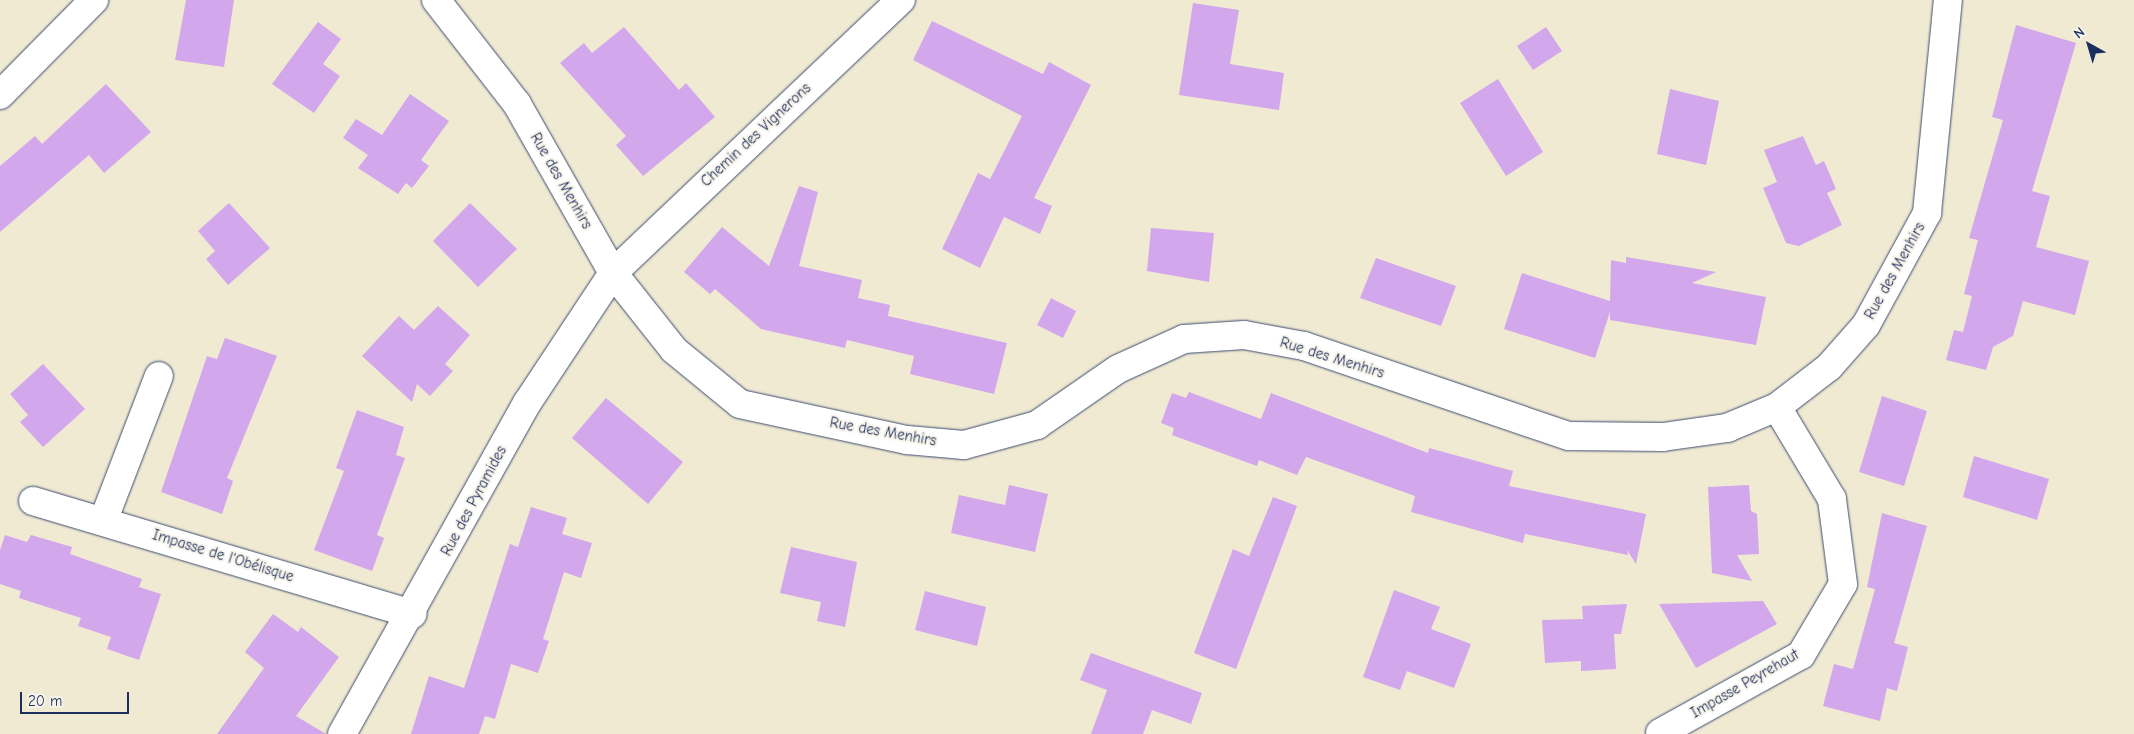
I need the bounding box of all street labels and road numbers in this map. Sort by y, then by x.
street label: Chemin des Vignerons [697,79,815,191]
street label: Rue des Menhirs [526,130,596,232]
street label: Rue des Menhirs [1861,219,1929,323]
street label: Rue des Menhirs [1278,334,1386,382]
street label: Rue des Menhirs [828,414,938,450]
street label: Rue des Pyramides [437,443,511,559]
street label: Impasse de l'Obélisque [150,526,296,586]
street label: Impasse Peyrehaut [1688,646,1802,722]

